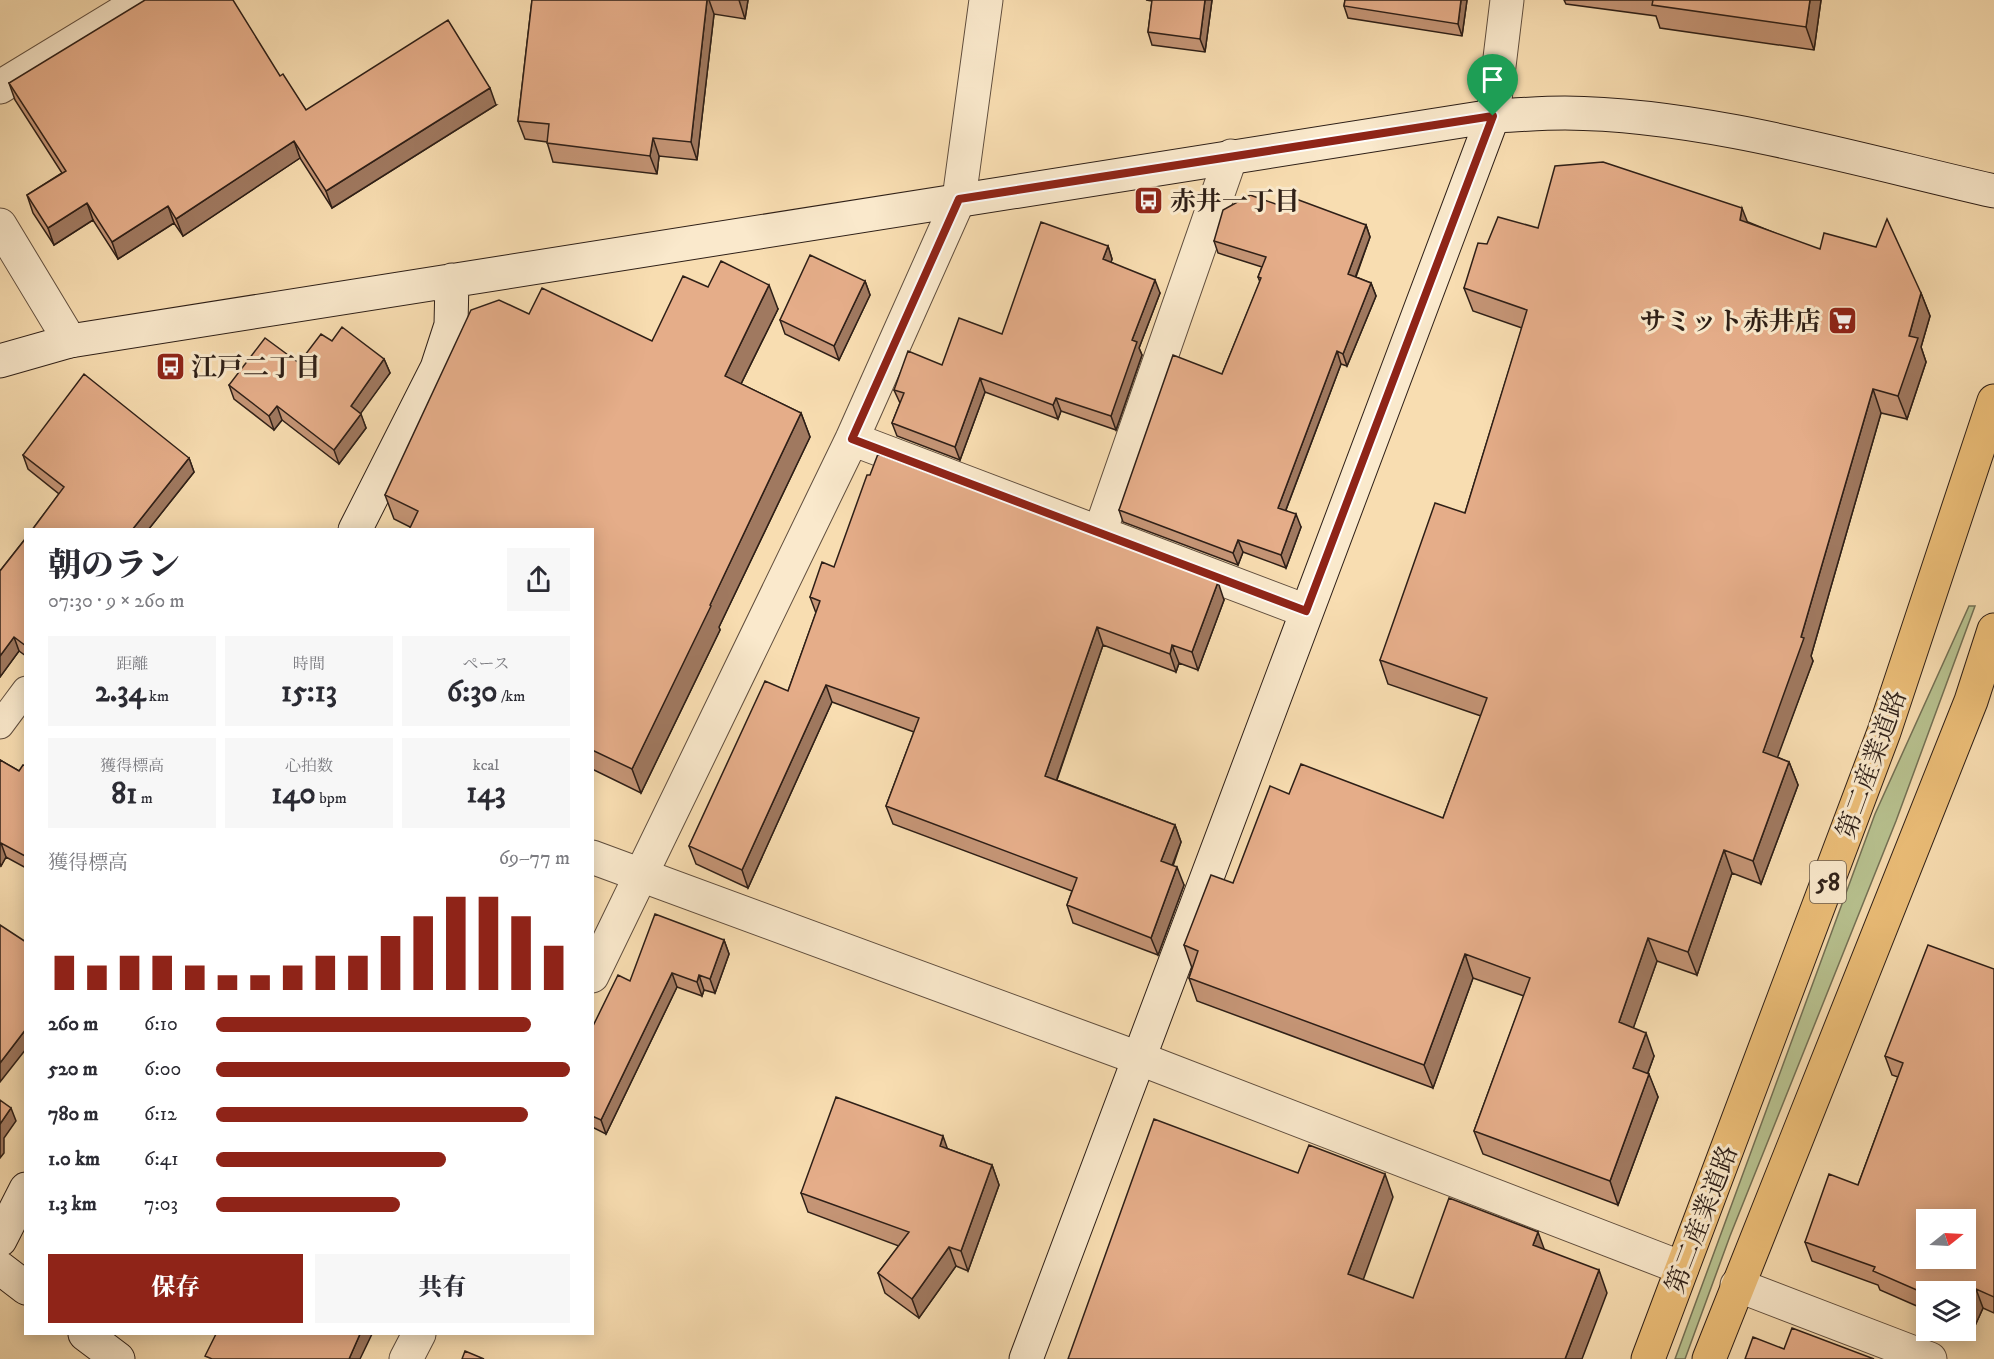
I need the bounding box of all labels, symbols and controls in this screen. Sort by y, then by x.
pin [1467,54,1518,116]
icon: arrive [1476,63,1509,96]
bus stop icon: 赤井一丁目 [1133,185,1165,217]
place label: 赤井一丁目 [1170,186,1300,219]
supermarket icon: サミット赤井店 [1826,305,1858,337]
place label: サミット赤井店 [1640,306,1821,339]
bus stop icon: 江戸二丁目 [154,351,186,383]
place label: 江戸二丁目 [191,352,321,385]
text: 朝のラン [48,546,180,587]
button: share [507,548,570,611]
text: 07:30 · 9 × 260 m [48,589,185,614]
text: 距離 [116,654,148,674]
text: 時間 [293,654,325,674]
text: ペース [462,654,510,674]
text: 2.34 [95,674,146,711]
text: 15:13 [281,674,337,711]
text: 6:30 [447,674,498,711]
text: km [146,686,169,706]
text: /km [498,686,525,706]
street label: 第二産業道路 [1830,686,1915,843]
text: kcal [473,755,499,775]
text: 獲得標高 [100,756,164,776]
text: 心拍数 [285,756,333,776]
text: 143 [466,775,506,812]
text: 81 [111,776,137,813]
text: 140 [271,776,316,813]
text: m [137,788,153,808]
text: bpm [316,788,347,808]
text: 69–77 m [499,846,570,871]
text: 獲得標高 [48,851,128,876]
road number: 58 [1810,861,1846,903]
text: 260 m [48,1012,98,1037]
text: 6:10 [144,1012,178,1037]
text: 520 m [48,1057,98,1082]
text: 6:00 [144,1057,181,1082]
text: 780 m [48,1102,99,1127]
text: 6:12 [144,1102,177,1127]
street label: 第二産業道路 [1659,1141,1746,1298]
text: 1.0 km [48,1147,100,1172]
text: 6:41 [144,1147,178,1172]
text: 1.3 km [48,1192,97,1217]
text: 7:03 [144,1192,178,1217]
north arrow [1916,1209,1976,1269]
map controls [1916,1209,1976,1341]
button: 保存 [48,1254,303,1323]
button: 共有 [315,1254,570,1323]
button: layers [1916,1281,1976,1341]

